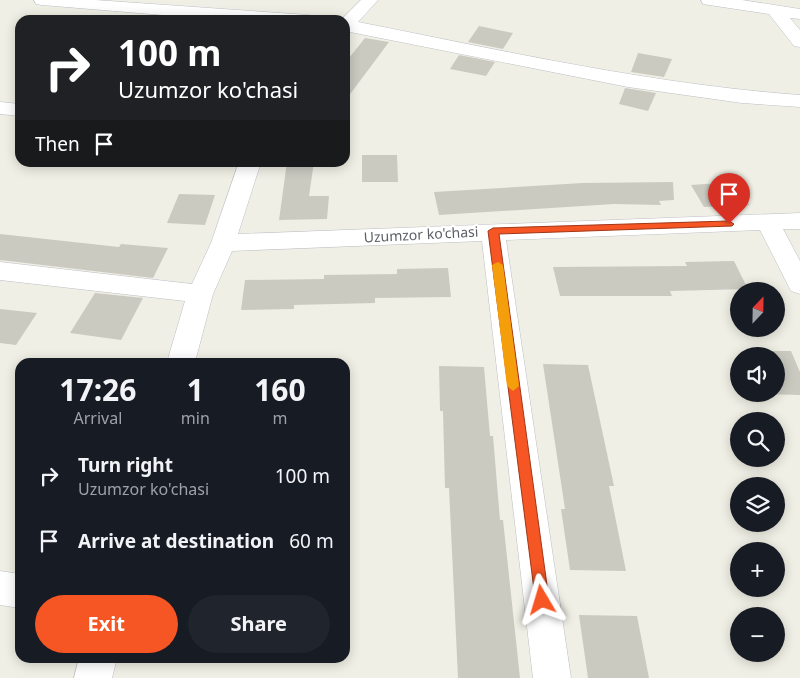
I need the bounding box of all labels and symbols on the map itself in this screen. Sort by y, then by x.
pin [708,173,750,224]
street label: Uzumzor ko'chasi [363,222,479,246]
north arrow [730,282,785,338]
position arrow [515,573,567,625]

